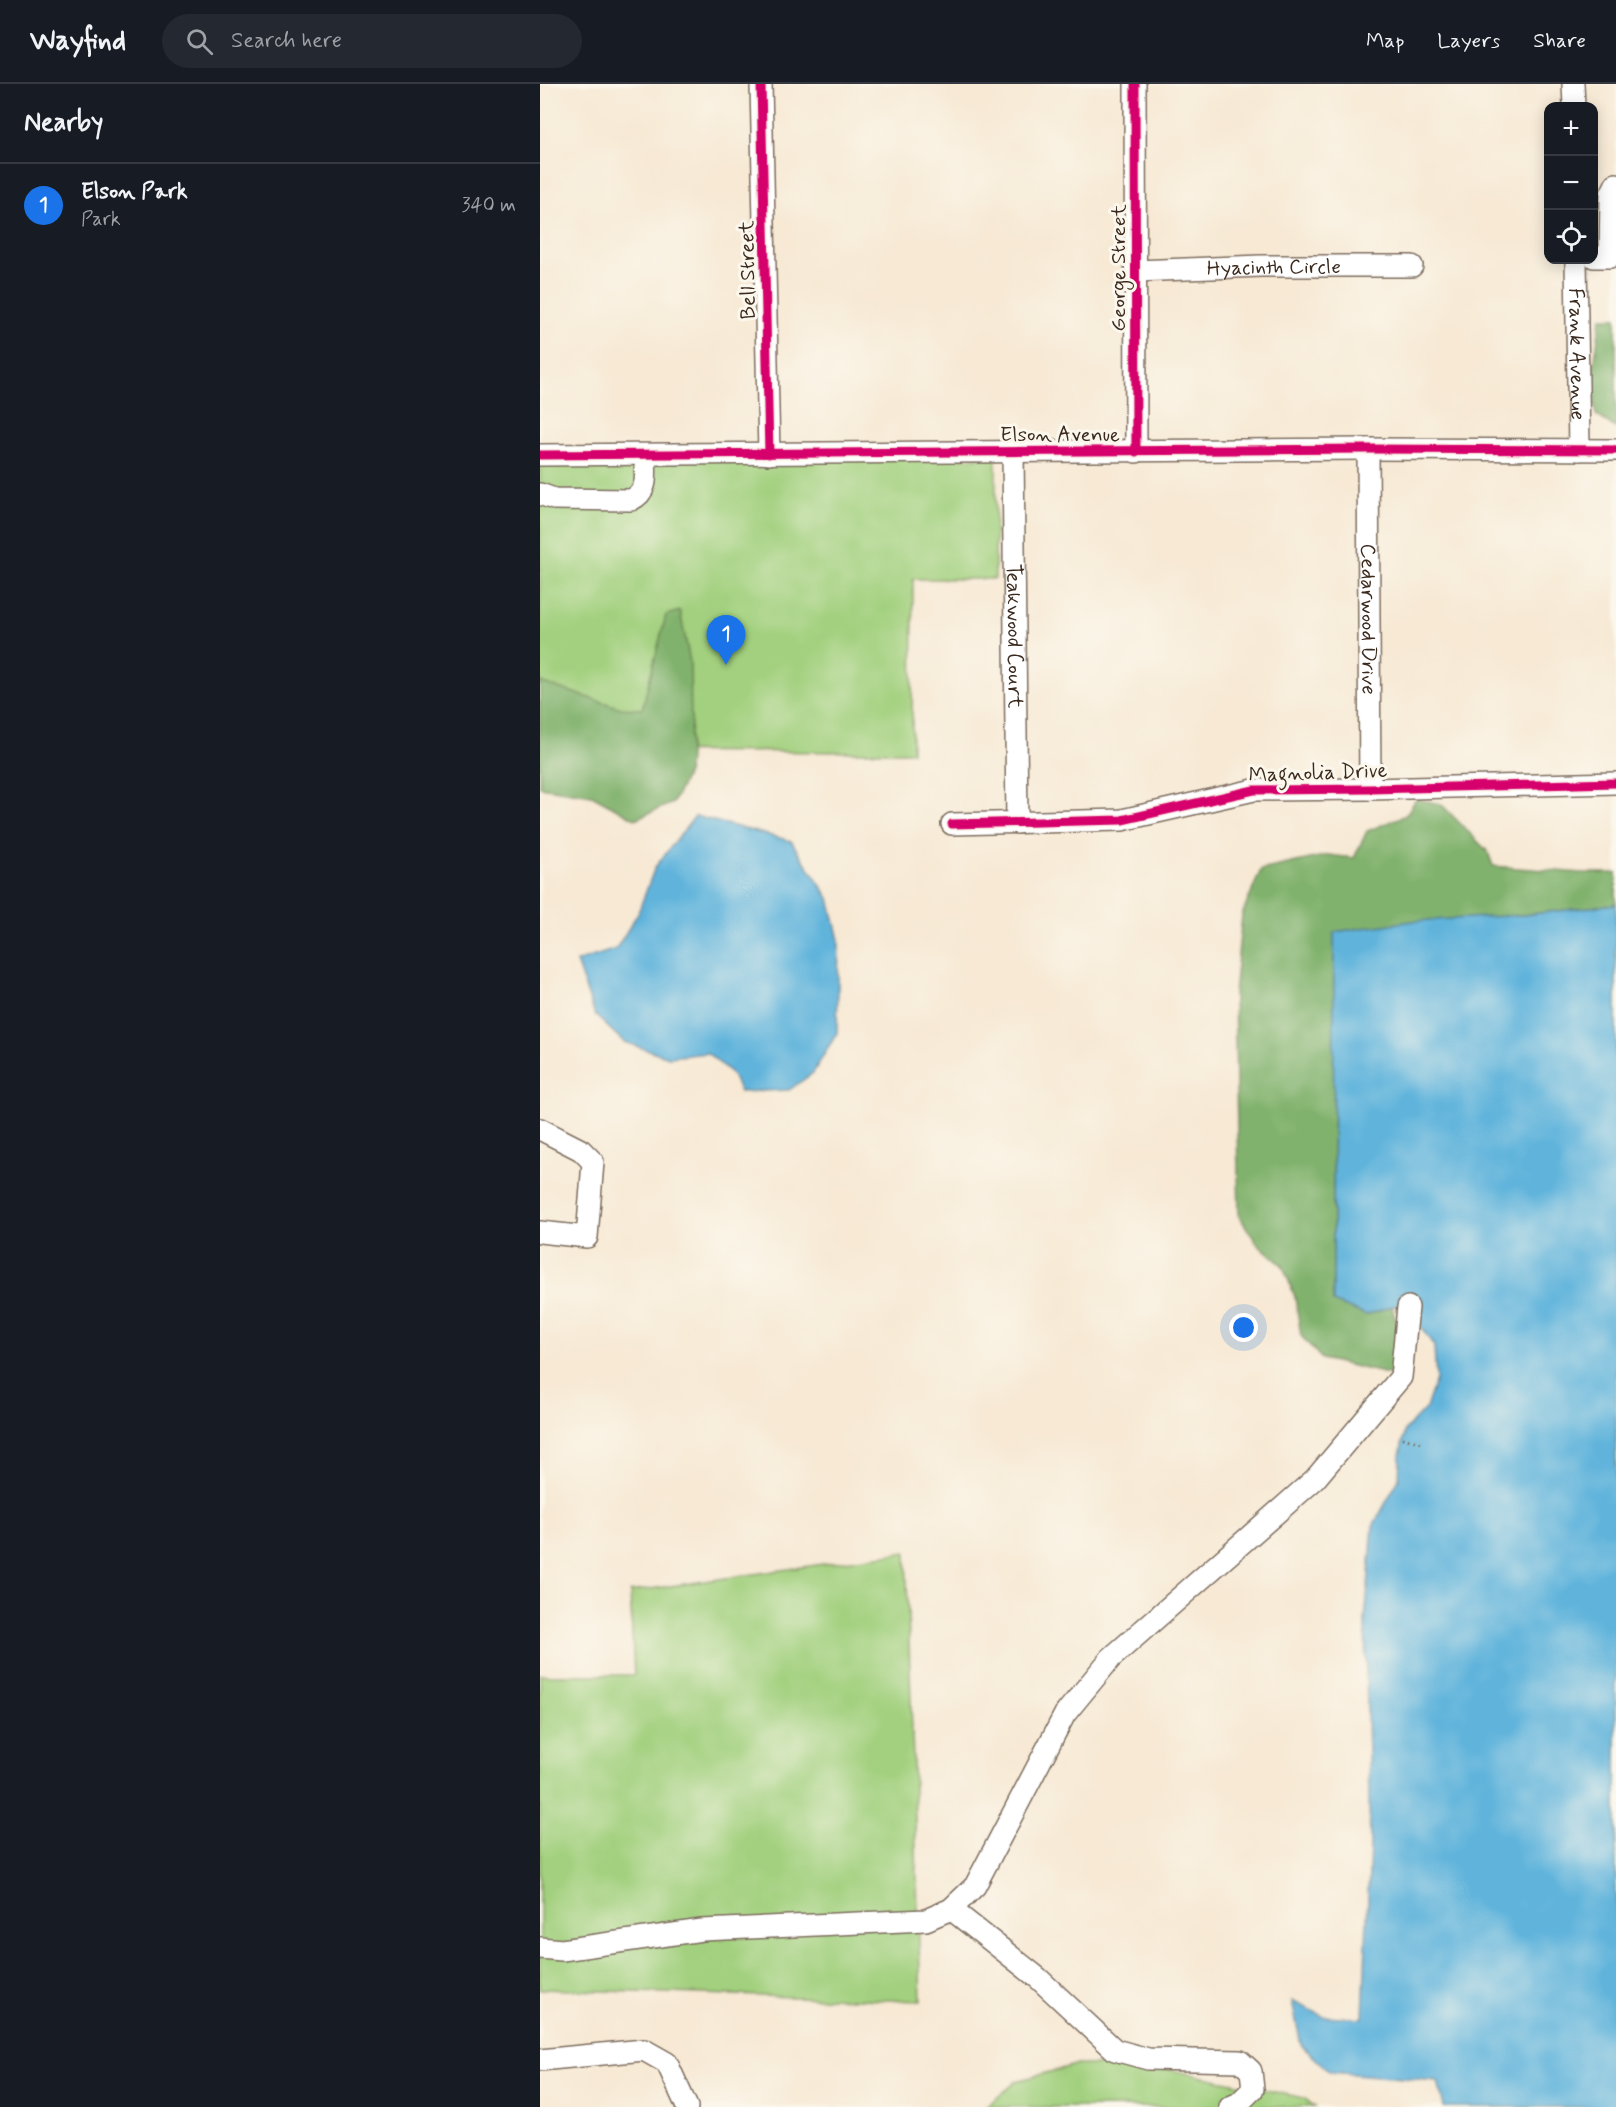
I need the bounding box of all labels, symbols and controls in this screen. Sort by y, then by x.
search box [162,14,582,68]
text: Wayfind [30,23,126,60]
icon: search [183,25,216,58]
text: Search here [231,27,342,55]
text: Map [1366,27,1404,55]
text: Layers [1437,27,1500,55]
text: Share [1533,27,1586,55]
map controls [1544,102,1598,264]
button: + [1544,102,1598,156]
text: Nearby [24,106,103,140]
button: − [1544,156,1598,210]
text: Elson Park [81,178,188,206]
text: 1 [39,192,48,219]
text: 340 m [461,192,516,219]
street label: George Street [1105,204,1134,332]
text: Park [81,206,121,233]
button: locate [1544,210,1598,264]
street label: Bell Street [733,220,763,320]
street label: Hyacinth Circle [1206,253,1341,283]
street label: Frank Avenue [1561,288,1592,420]
street label: Elson Avenue [1000,421,1120,449]
street label: Cedarwood Drive [1354,543,1382,695]
street label: Teakwood Court [999,564,1029,709]
pin: 1 [706,616,746,665]
street label: Magnolia Drive [1248,757,1388,791]
your location [1229,1313,1258,1342]

